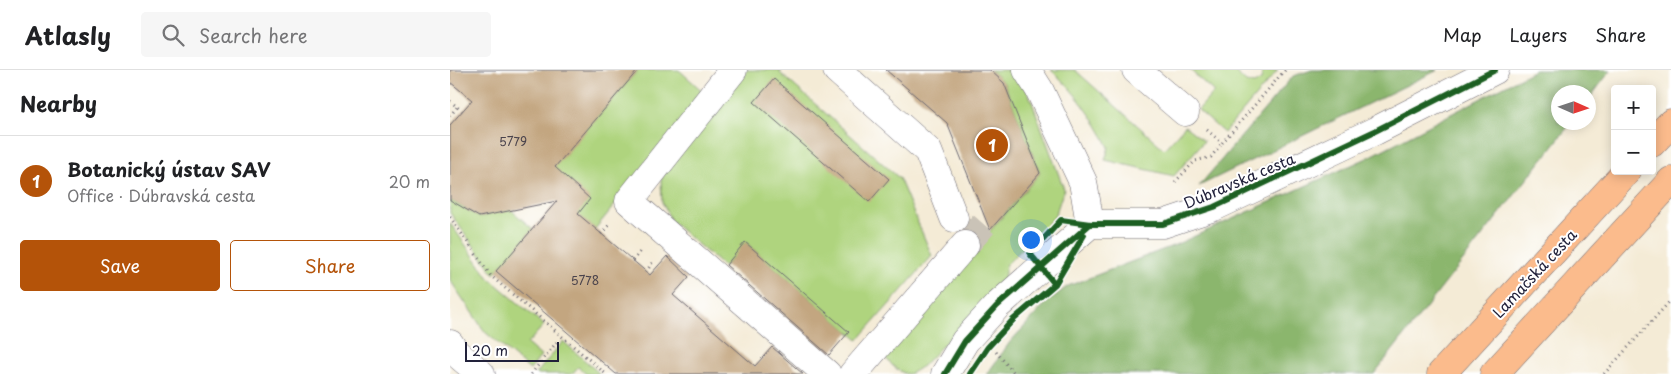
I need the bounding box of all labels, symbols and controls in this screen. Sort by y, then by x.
search box [141,12,491,57]
text: Atlasly [25,17,111,53]
icon: search [159,21,187,49]
text: Search here [199,21,308,49]
text: Map [1443,21,1482,48]
text: Layers [1510,21,1567,48]
text: Share [1595,21,1646,48]
north arrow [1551,85,1596,130]
map controls [1611,85,1656,175]
button: + [1611,85,1656,130]
text: Nearby [20,87,97,119]
pin: 1 [976,126,1008,164]
button: − [1611,130,1656,175]
house number: 5779 [499,132,527,150]
street label: Dúbravská cesta [1180,146,1299,214]
text: Botanický ústav SAV [67,155,270,183]
text: 1 [32,169,40,193]
text: 20 m [389,169,430,193]
text: Office · Dúbravská cesta [67,183,255,207]
street label: Lamačská cesta [1487,223,1582,323]
your location [1018,227,1044,253]
button: Save [20,240,220,291]
button: Share [230,240,430,291]
house number: 5778 [571,271,599,289]
scale bar [465,339,559,362]
text: 20 m [472,340,508,361]

